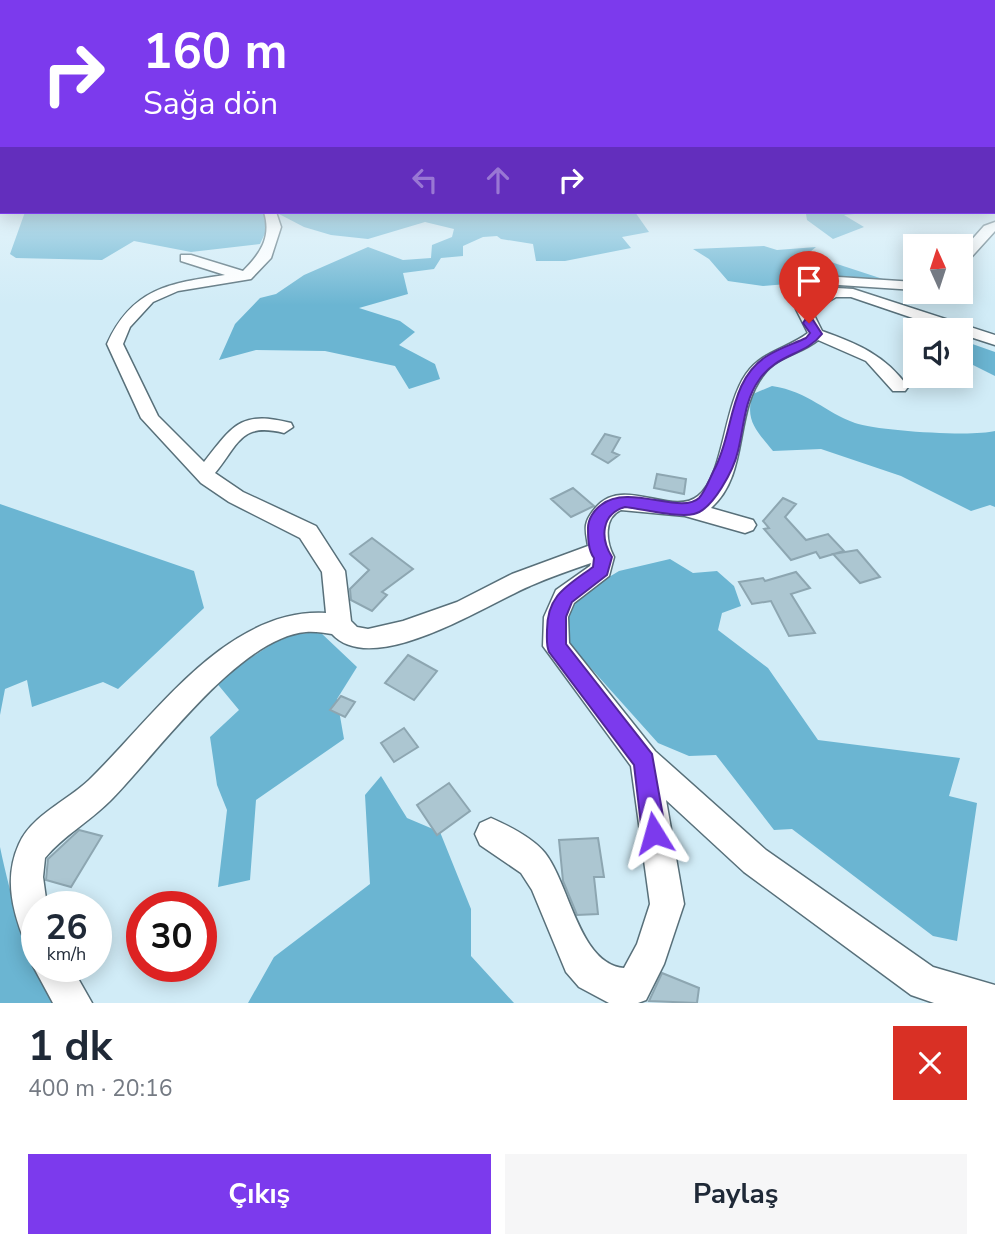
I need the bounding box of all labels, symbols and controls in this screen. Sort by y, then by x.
text: 160 m [143,18,287,85]
icon: right [28,28,119,119]
text: Sağa dön [143,82,278,125]
icon: left [406,161,444,199]
icon: ahead [479,161,517,199]
icon: right [552,161,590,199]
north arrow [903,234,973,304]
map controls [903,234,973,388]
pin [779,251,839,323]
icon: arrive [790,262,828,300]
button: sound [903,318,973,388]
position arrow [617,796,691,870]
speed limit sign: 30 [126,891,217,982]
text: 26 [45,904,88,951]
text: km/h [47,942,86,966]
text: 1 dk [28,1018,112,1075]
button: close [893,1026,967,1100]
text: 400 m · 20:16 [28,1073,173,1104]
button: Çıkış [28,1154,491,1234]
button: Paylaş [505,1154,967,1234]

